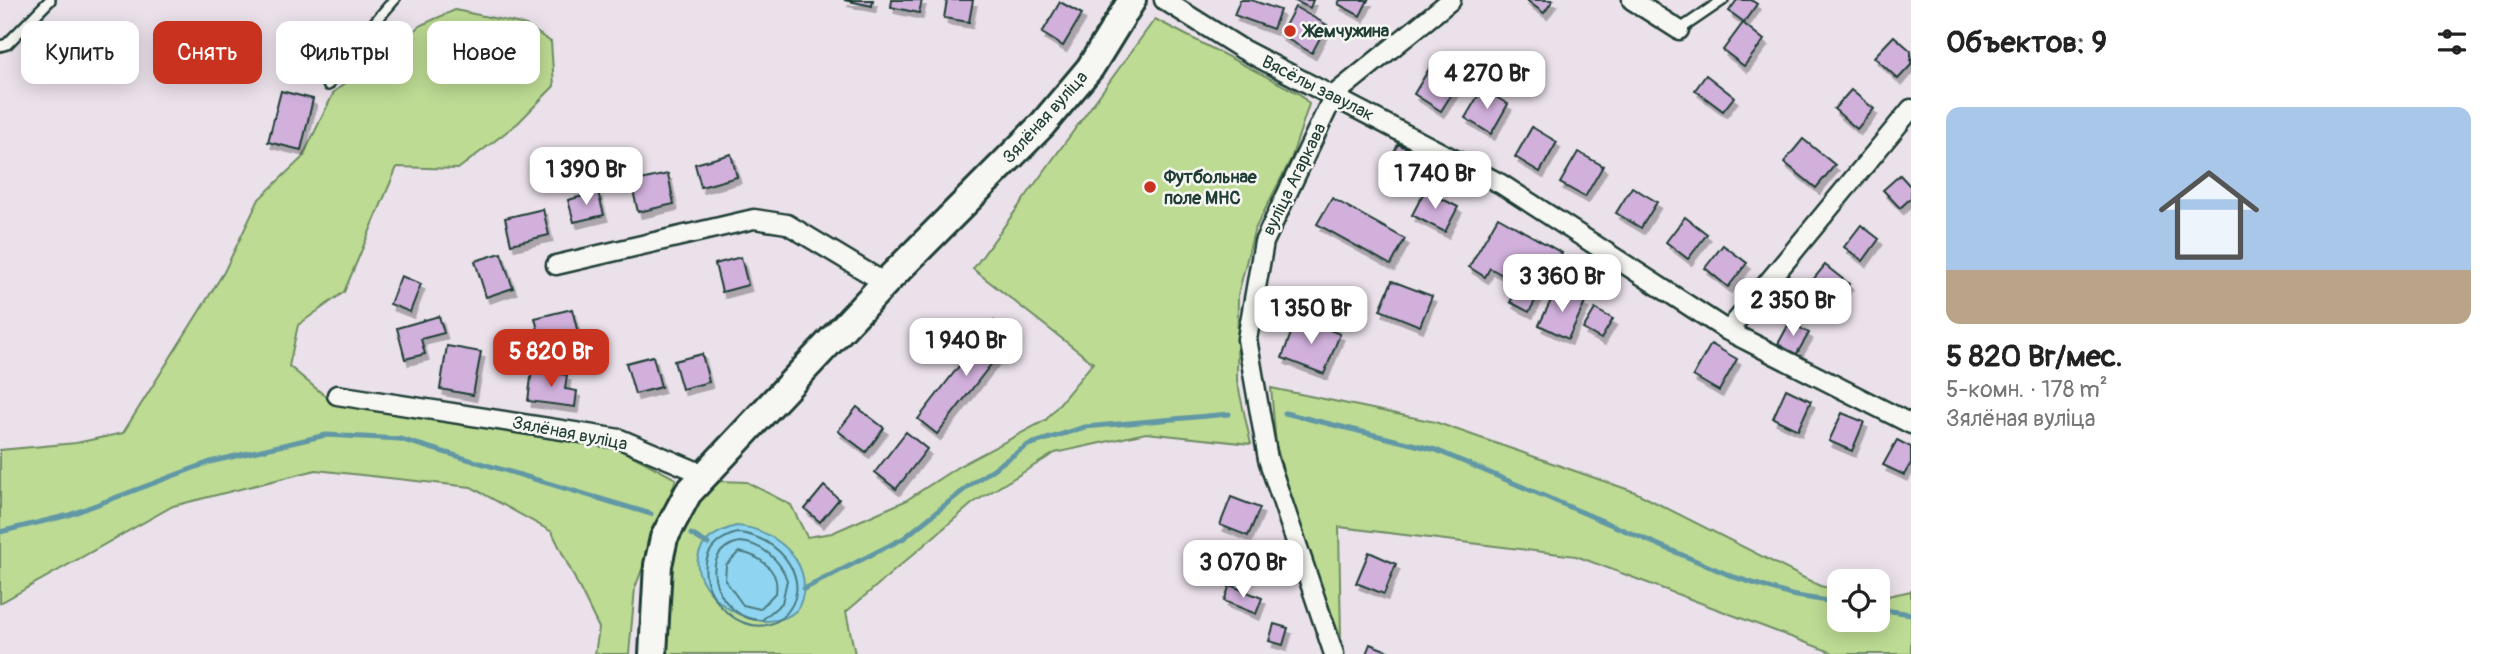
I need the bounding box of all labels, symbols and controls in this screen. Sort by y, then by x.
place label: Жемчужина [1301,20,1390,43]
chip: Купить [21,21,139,84]
chip: Снять [153,21,262,84]
chip: Фильтры [276,21,413,84]
chip: Новое [427,21,540,84]
marker: Жемчужина [1282,23,1298,39]
icon: filters [2433,23,2471,61]
text: Объектов: 9 [1946,24,2107,61]
street label: Вясёлы завулак [1258,50,1378,127]
pin: 4 270 Br [1415,52,1559,111]
text: 4 270 Br [1444,59,1530,88]
street label: Зялёная вуліца [998,66,1093,169]
street label: вуліца Агаркава [1257,119,1332,239]
pin: 1 390 Br [514,148,658,207]
pin: 1 740 Br [1363,152,1507,211]
icon: home [2146,152,2272,278]
text: 1 390 Br [546,155,626,184]
text: 1 740 Br [1394,159,1476,188]
place label: Футбольнае поле МНС [1163,166,1258,210]
marker: Футбольнае поле МНС [1142,179,1158,195]
pin: 3 360 Br [1490,254,1634,314]
text: 3 360 Br [1519,262,1605,291]
pin: 2 350 Br [1721,278,1865,338]
pin: 1 350 Br [1239,286,1383,346]
text: 2 350 Br [1750,286,1836,315]
text: 1 350 Br [1270,294,1352,323]
pin: 1 940 Br [894,318,1038,378]
text: 1 940 Br [925,326,1007,355]
pin: 5 820 Br [479,330,623,389]
text: 5 820 Br [509,337,593,366]
text: 5 820 Br/мес. [1946,338,2123,375]
text: 5-комн. · 178 m² [1946,375,2108,404]
text: Зялёная вуліца [1946,404,2096,433]
street label: Зялёная вуліца [510,411,630,456]
pin: 3 070 Br [1171,540,1315,600]
text: 3 070 Br [1199,548,1287,577]
map controls [1827,569,1890,632]
button: locate [1827,569,1890,632]

